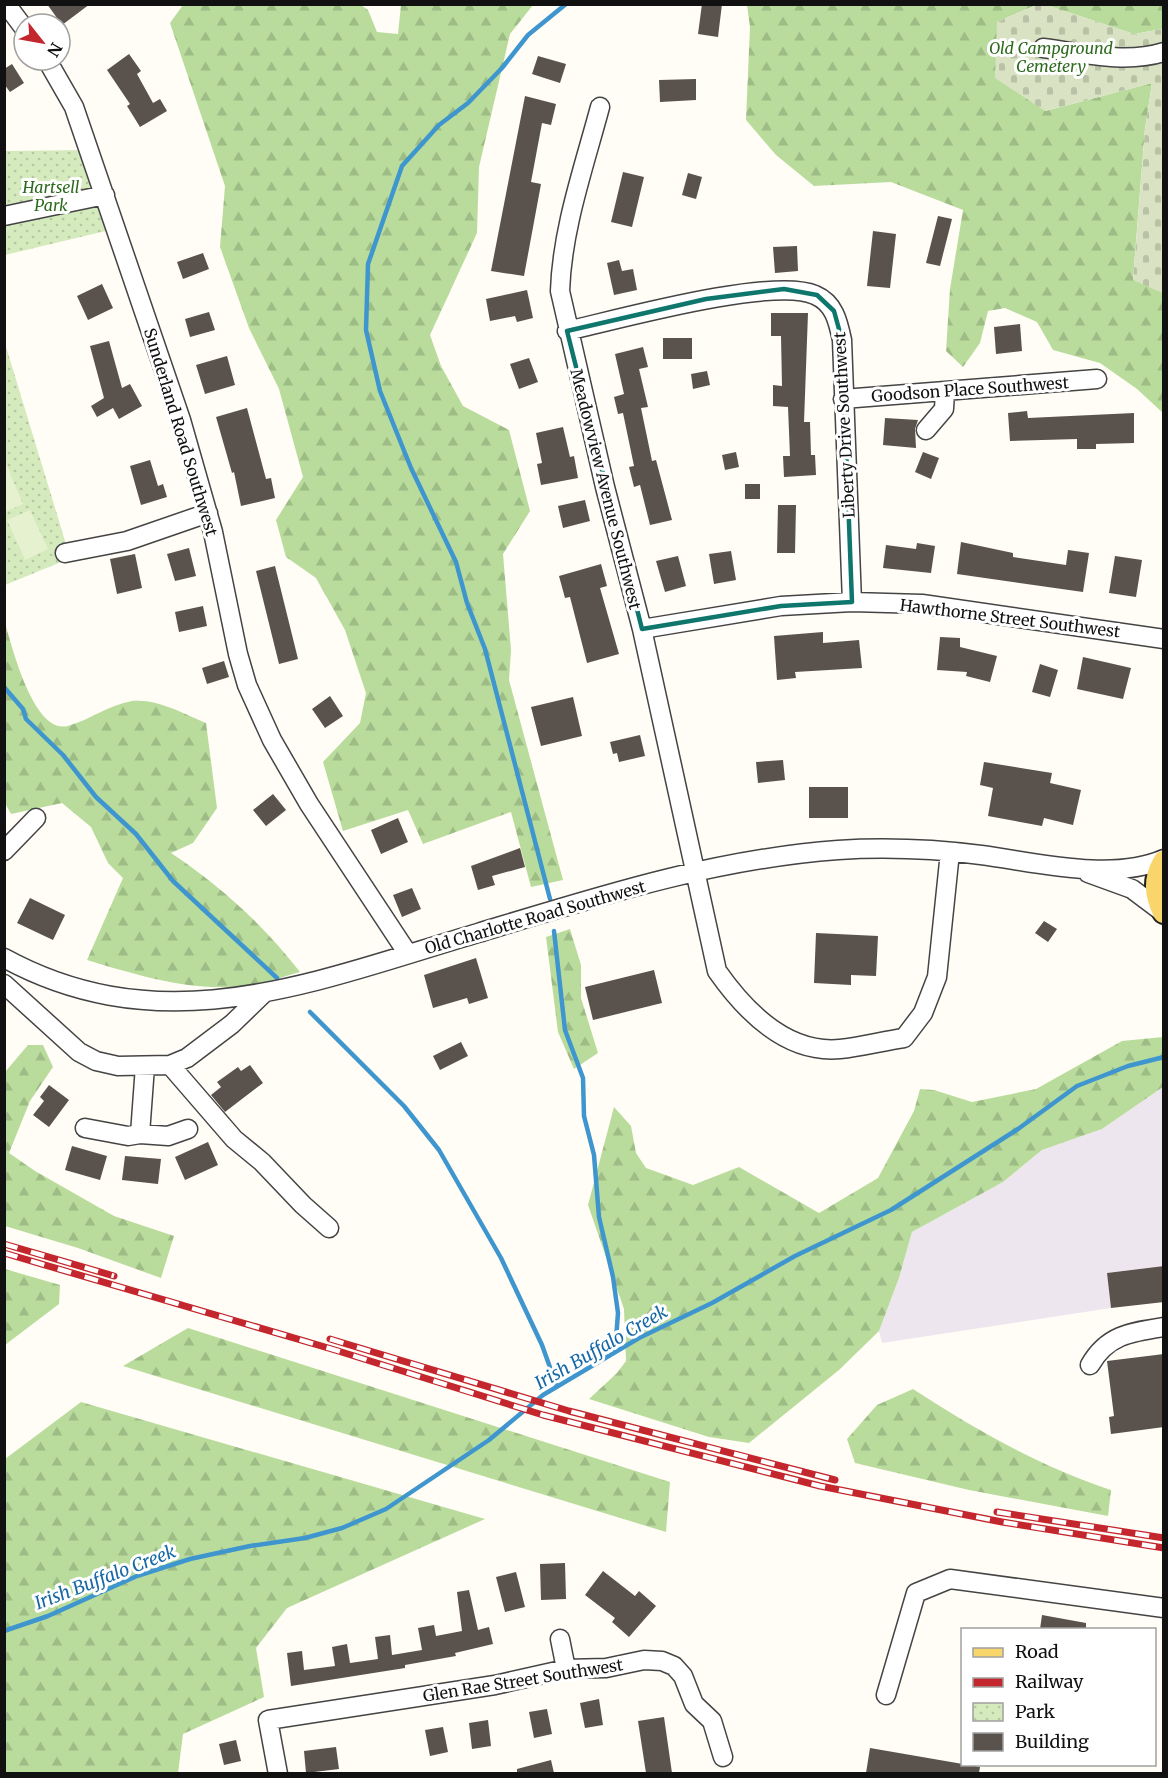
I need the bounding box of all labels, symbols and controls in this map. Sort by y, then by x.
north arrow [12,12,72,72]
park label: Old Campground Cemetery [989,38,1114,76]
text: N [43,39,67,61]
park label: Hartsell Park [22,177,80,215]
street label: Sunderland Road Southwest [140,326,222,539]
street label: Liberty Drive Southwest [829,331,859,519]
street label: Meadowview Avenue Southwest [566,367,646,612]
street label: Goodson Place Southwest [871,372,1070,406]
street label: Hawthorne Street Southwest [899,595,1122,642]
street label: Old Charlotte Road Southwest [422,876,648,958]
water label: Irish Buffalo Creek [531,1300,672,1394]
water label: Irish Buffalo Creek [31,1539,179,1614]
legend [961,1628,1156,1766]
text: Road [1015,1640,1059,1663]
street label: Glen Rae Street Southwest [422,1654,625,1706]
text: Railway [1015,1670,1084,1693]
text: Park [1015,1700,1056,1723]
text: Building [1015,1730,1089,1753]

